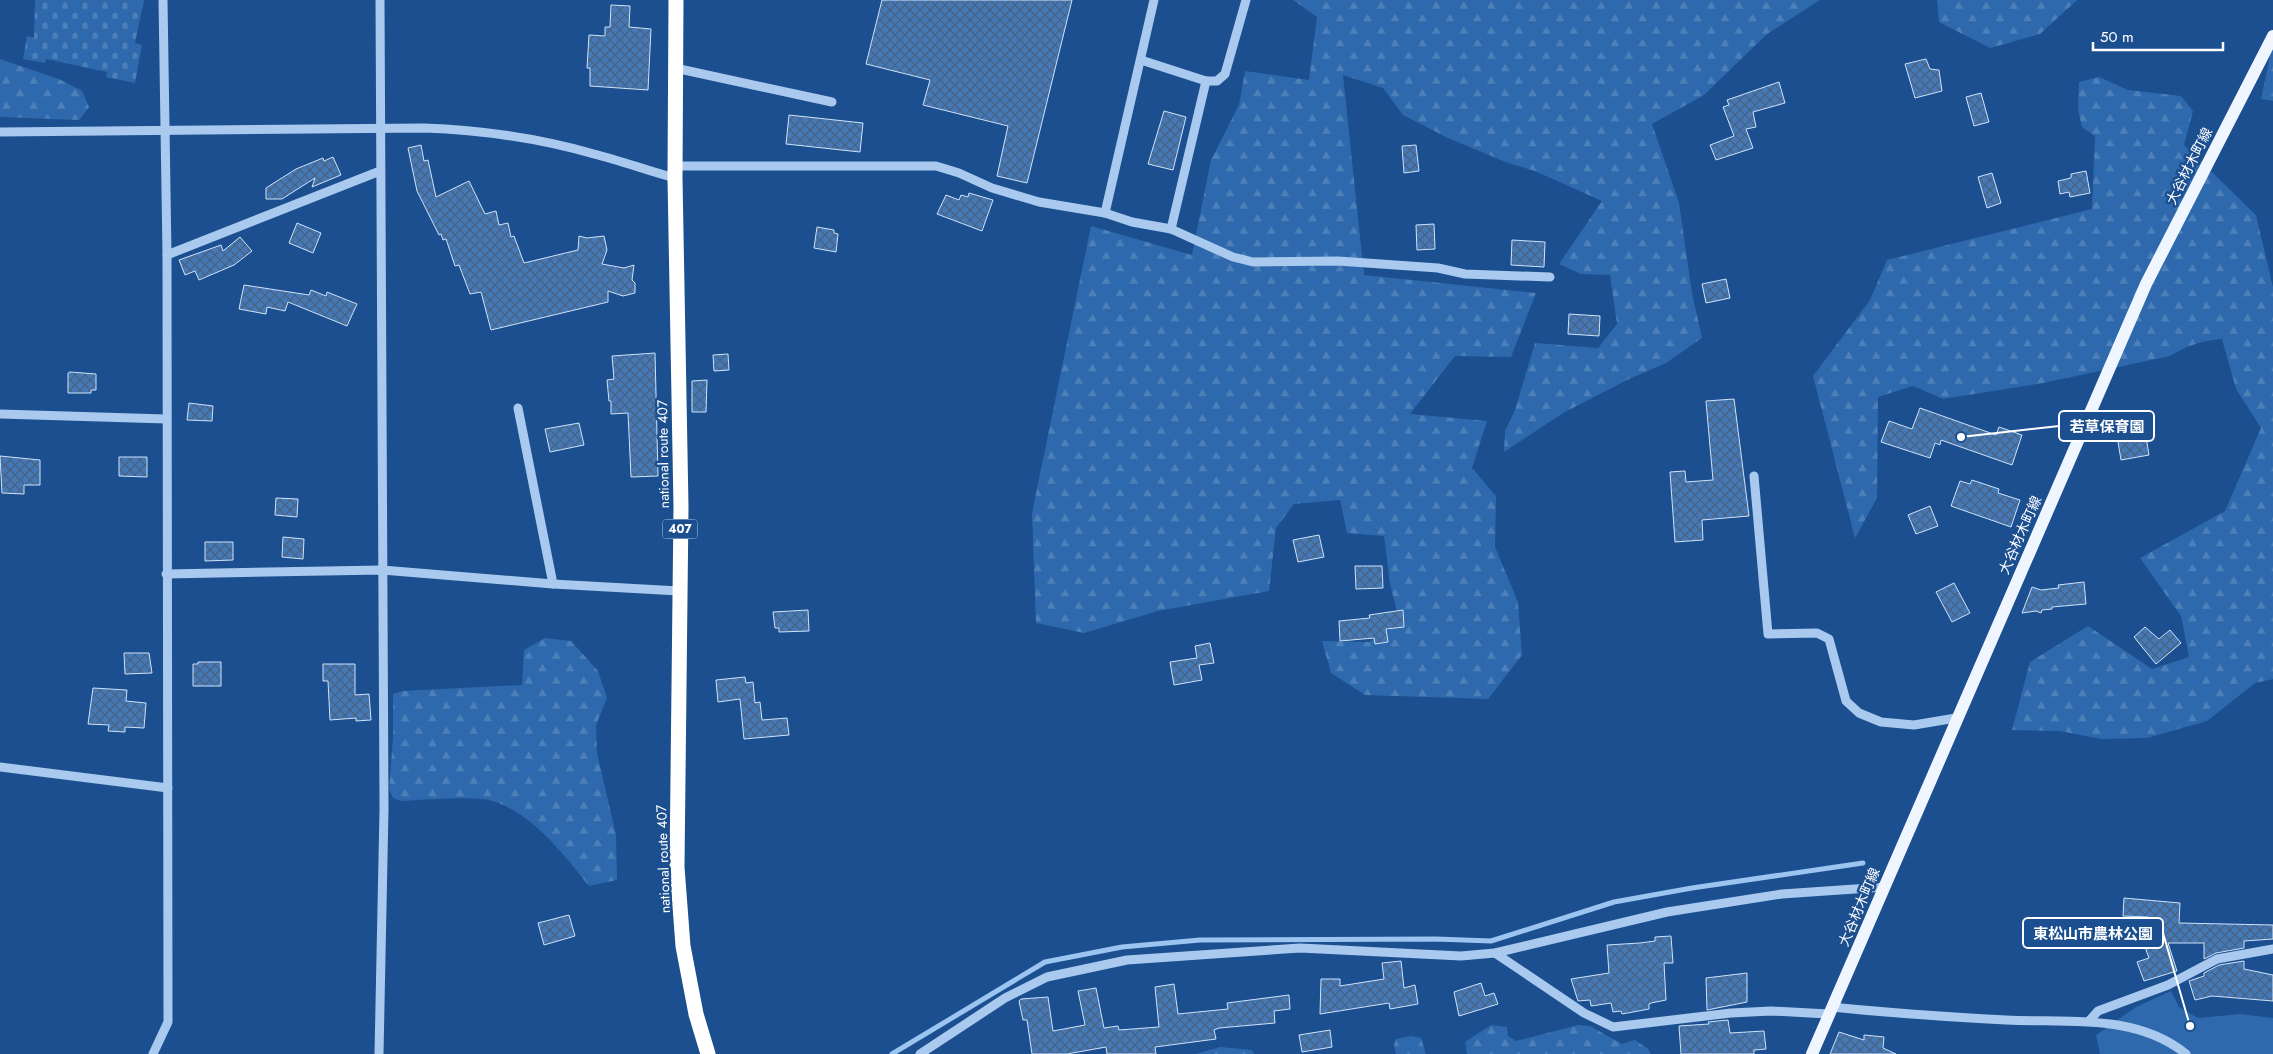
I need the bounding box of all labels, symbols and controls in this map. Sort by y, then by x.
scale bar [2093,20,2223,52]
text: 50 m [2100,26,2134,48]
street label: 大谷材木町線 [2161,124,2217,208]
street label: national route 407 [652,399,674,508]
callout: 若草保育園 [2059,411,2154,441]
text: 若草保育園 [2069,416,2145,438]
street label: 大谷材木町線 [1994,493,2046,577]
road number: 407 [662,520,698,538]
street label: national route 407 [651,804,675,914]
street label: 大谷材木町線 [1833,864,1885,950]
callout: 東松山市農林公園 [2023,918,2163,948]
text: 東松山市農林公園 [2033,923,2153,945]

